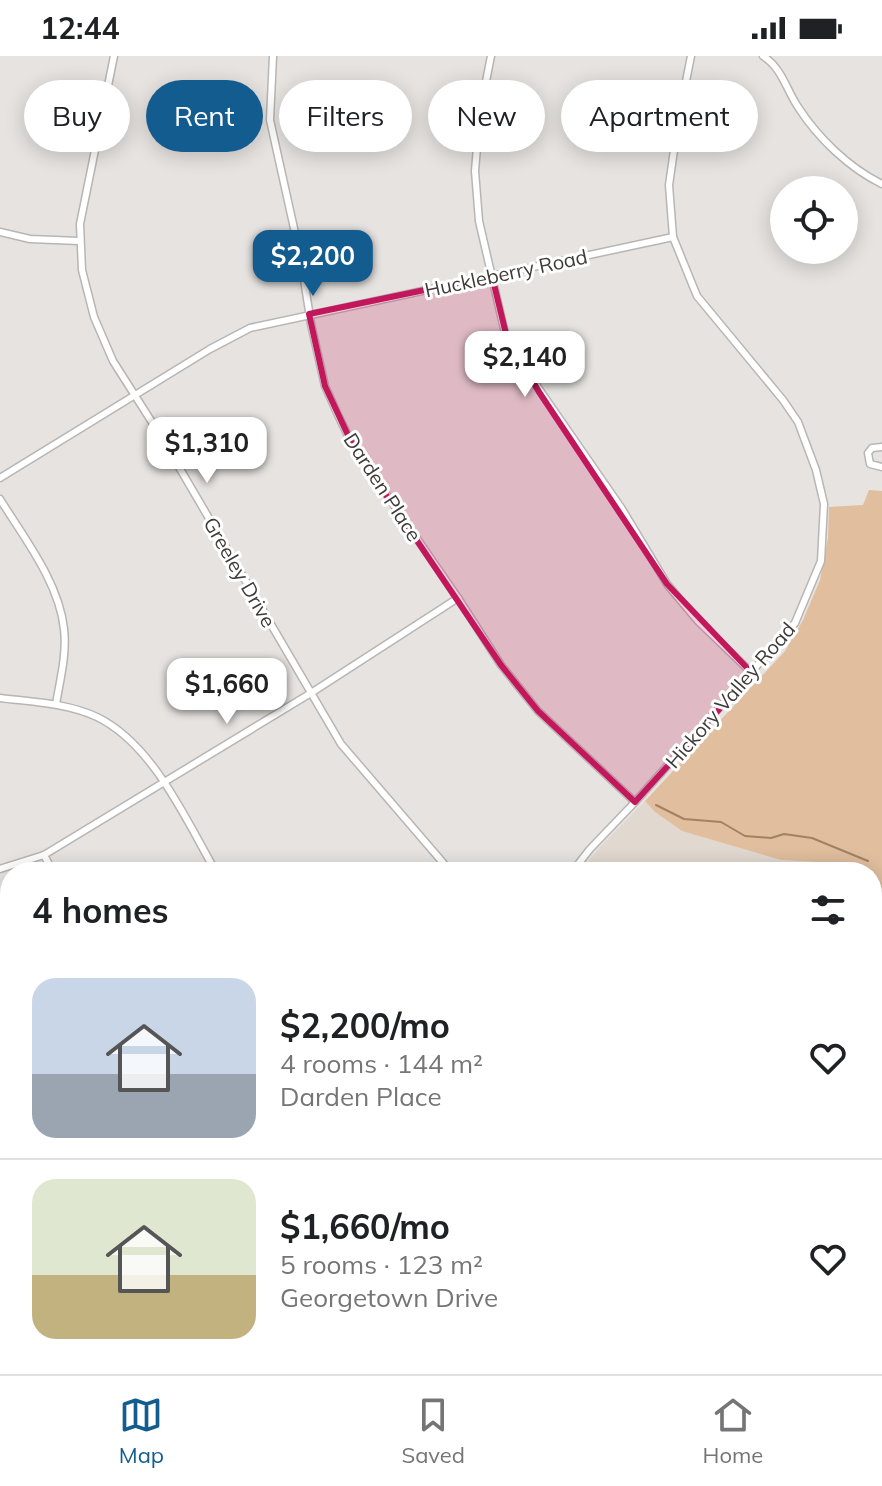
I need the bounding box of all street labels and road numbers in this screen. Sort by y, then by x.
street label: Huckleberry Road [422,244,590,302]
street label: Darden Place [339,428,427,546]
street label: Greeley Drive [198,512,282,632]
street label: Hickory Valley Road [660,617,800,773]

